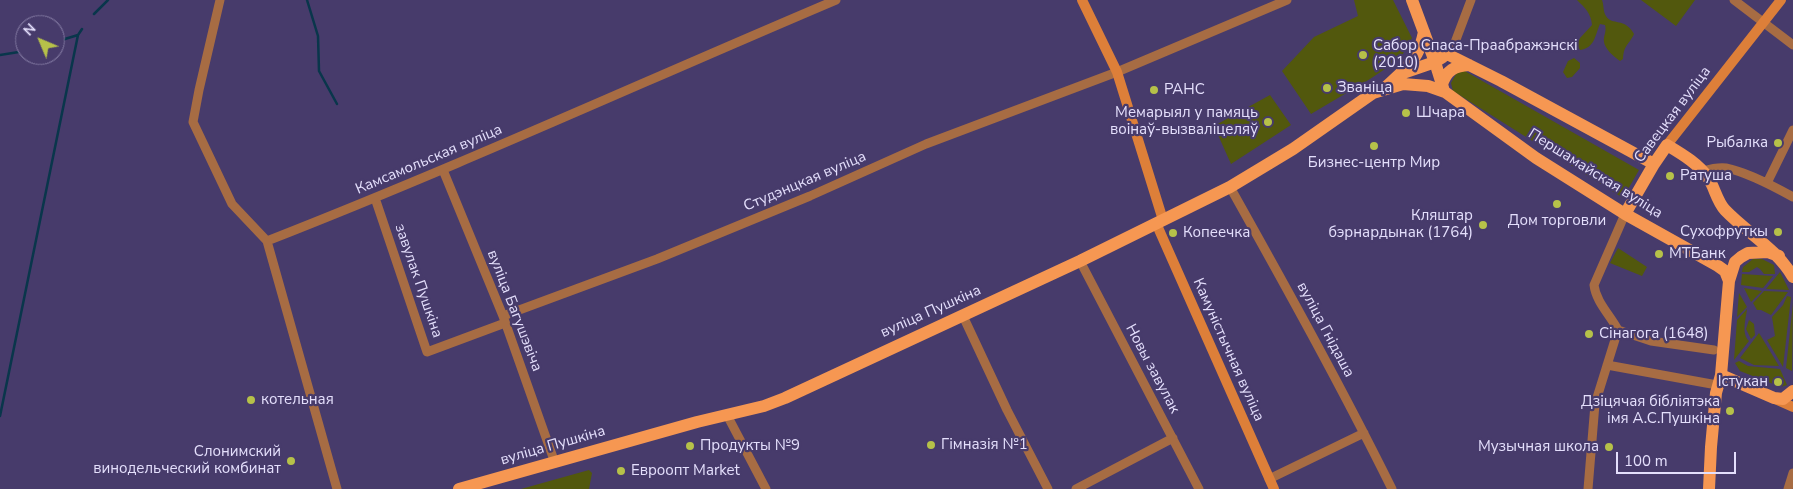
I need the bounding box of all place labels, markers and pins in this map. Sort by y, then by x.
place label: Сабор Спаса-Праабражэнскі (2010) [1373,37,1578,72]
marker: Сабор Спаса-Праабражэнскі (2010) [1357,49,1369,61]
place label: Званіца [1337,79,1392,97]
place label: РАНС [1164,81,1205,99]
marker: Званіца [1321,82,1333,94]
marker: РАНС [1148,84,1160,96]
place label: Мемарыял у памяць воінаў-вызваліцеляў [1110,104,1258,139]
place label: Шчара [1416,104,1465,122]
marker: Шчара [1400,107,1412,119]
marker: Мемарыял у памяць воінаў-вызваліцеляў [1262,116,1274,128]
place label: Рыбалка [1707,134,1768,152]
marker: Рыбалка [1772,137,1784,149]
marker: Бизнес-центр Мир [1368,140,1380,152]
place label: Бизнес-центр Мир [1308,154,1440,172]
place label: Ратуша [1680,167,1732,185]
marker: Ратуша [1664,170,1676,182]
marker: Дом торговли [1551,198,1563,210]
place label: Кляштар бэрнардынак (1764) [1329,207,1473,242]
place label: Дом торговли [1508,212,1606,230]
marker: Кляштар бэрнардынак (1764) [1477,219,1489,231]
place label: Сухофруткы [1680,223,1768,241]
place label: Копеечка [1183,224,1250,242]
marker: Сухофруткы [1772,226,1784,238]
marker: Копеечка [1167,227,1179,239]
place label: МТБанк [1669,245,1726,263]
marker: МТБанк [1653,248,1665,260]
place label: Сінагога (1648) [1599,325,1709,343]
marker: Сінагога (1648) [1583,328,1595,340]
place label: Істукан [1718,373,1768,391]
marker: Істукан [1772,376,1784,388]
place label: котельная [261,391,334,409]
place label: Дзіцячая бібліятэка імя А.С.Пушкіна [1581,393,1720,428]
marker: котельная [245,394,257,406]
marker: Дзіцячая бібліятэка імя А.С.Пушкіна [1724,405,1736,417]
place label: Гімназія №1 [941,436,1028,454]
place label: Продукты №9 [700,437,800,455]
place label: Музычная школа [1478,438,1599,456]
marker: Гімназія №1 [925,439,937,451]
marker: Продукты №9 [684,440,696,452]
marker: Музычная школа [1603,441,1615,453]
place label: Слонимский винодельческий комбинат [93,443,281,478]
marker: Слонимский винодельческий комбинат [285,455,297,467]
place label: Евроопт Market [631,462,740,480]
marker: Евроопт Market [615,465,627,477]

